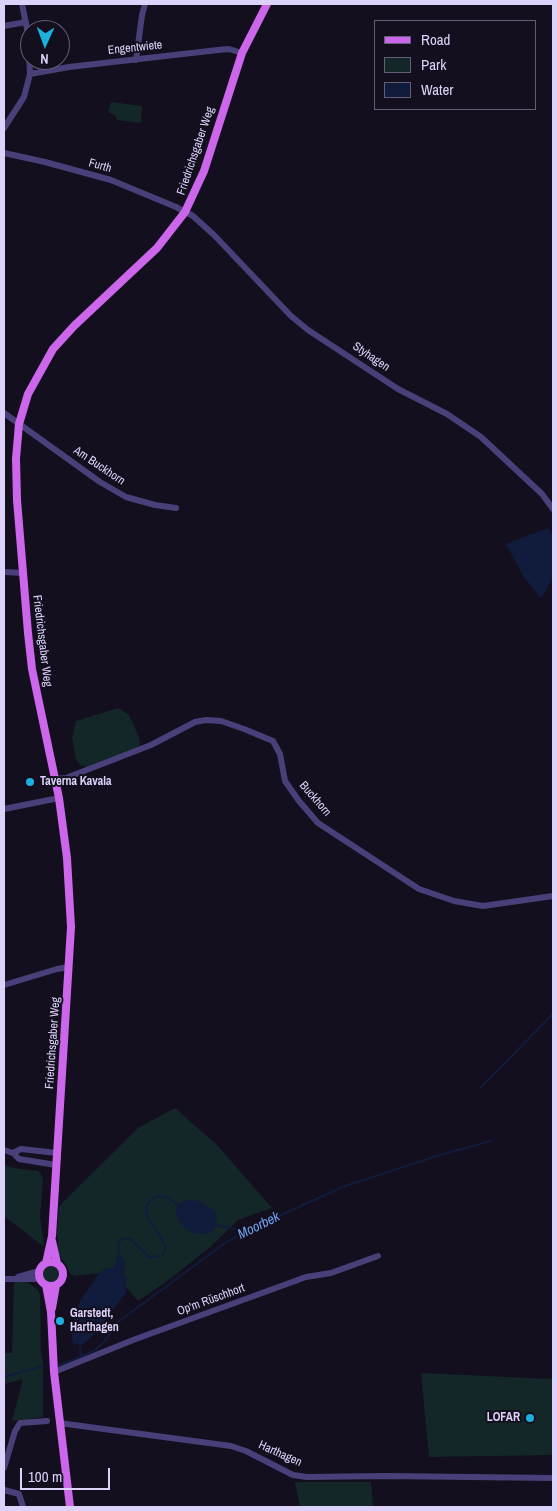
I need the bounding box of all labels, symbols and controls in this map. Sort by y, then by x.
north arrow [20,20,70,70]
legend [374,20,537,110]
text: Road [421,29,450,50]
street label: Engentwiete [107,38,163,58]
text: N [40,50,49,68]
text: Park [421,54,446,75]
text: Water [421,79,453,100]
street label: Friedrichsgaber Weg [174,105,218,197]
street label: Furth [87,156,113,176]
street label: Styhagen [350,339,392,375]
street label: Am Buckhorn [70,444,128,488]
street label: Friedrichsgaber Weg [29,594,55,688]
place label: Taverna Kavala [40,775,111,789]
marker: Taverna Kavala [24,776,36,788]
street label: Buckhorn [296,779,334,819]
street label: Friedrichsgaber Weg [43,996,63,1090]
water label: Moorbek [235,1209,283,1243]
street label: Op'm Rüschhort [175,1281,247,1319]
place label: Garstedt, Harthagen [70,1307,119,1335]
marker: Garstedt, Harthagen [54,1315,66,1327]
place label: LOFAR [487,1411,520,1425]
marker: LOFAR [524,1412,536,1424]
street label: Harthagen [256,1438,304,1470]
scale bar [22,1458,112,1490]
text: 100 m [28,1466,62,1487]

